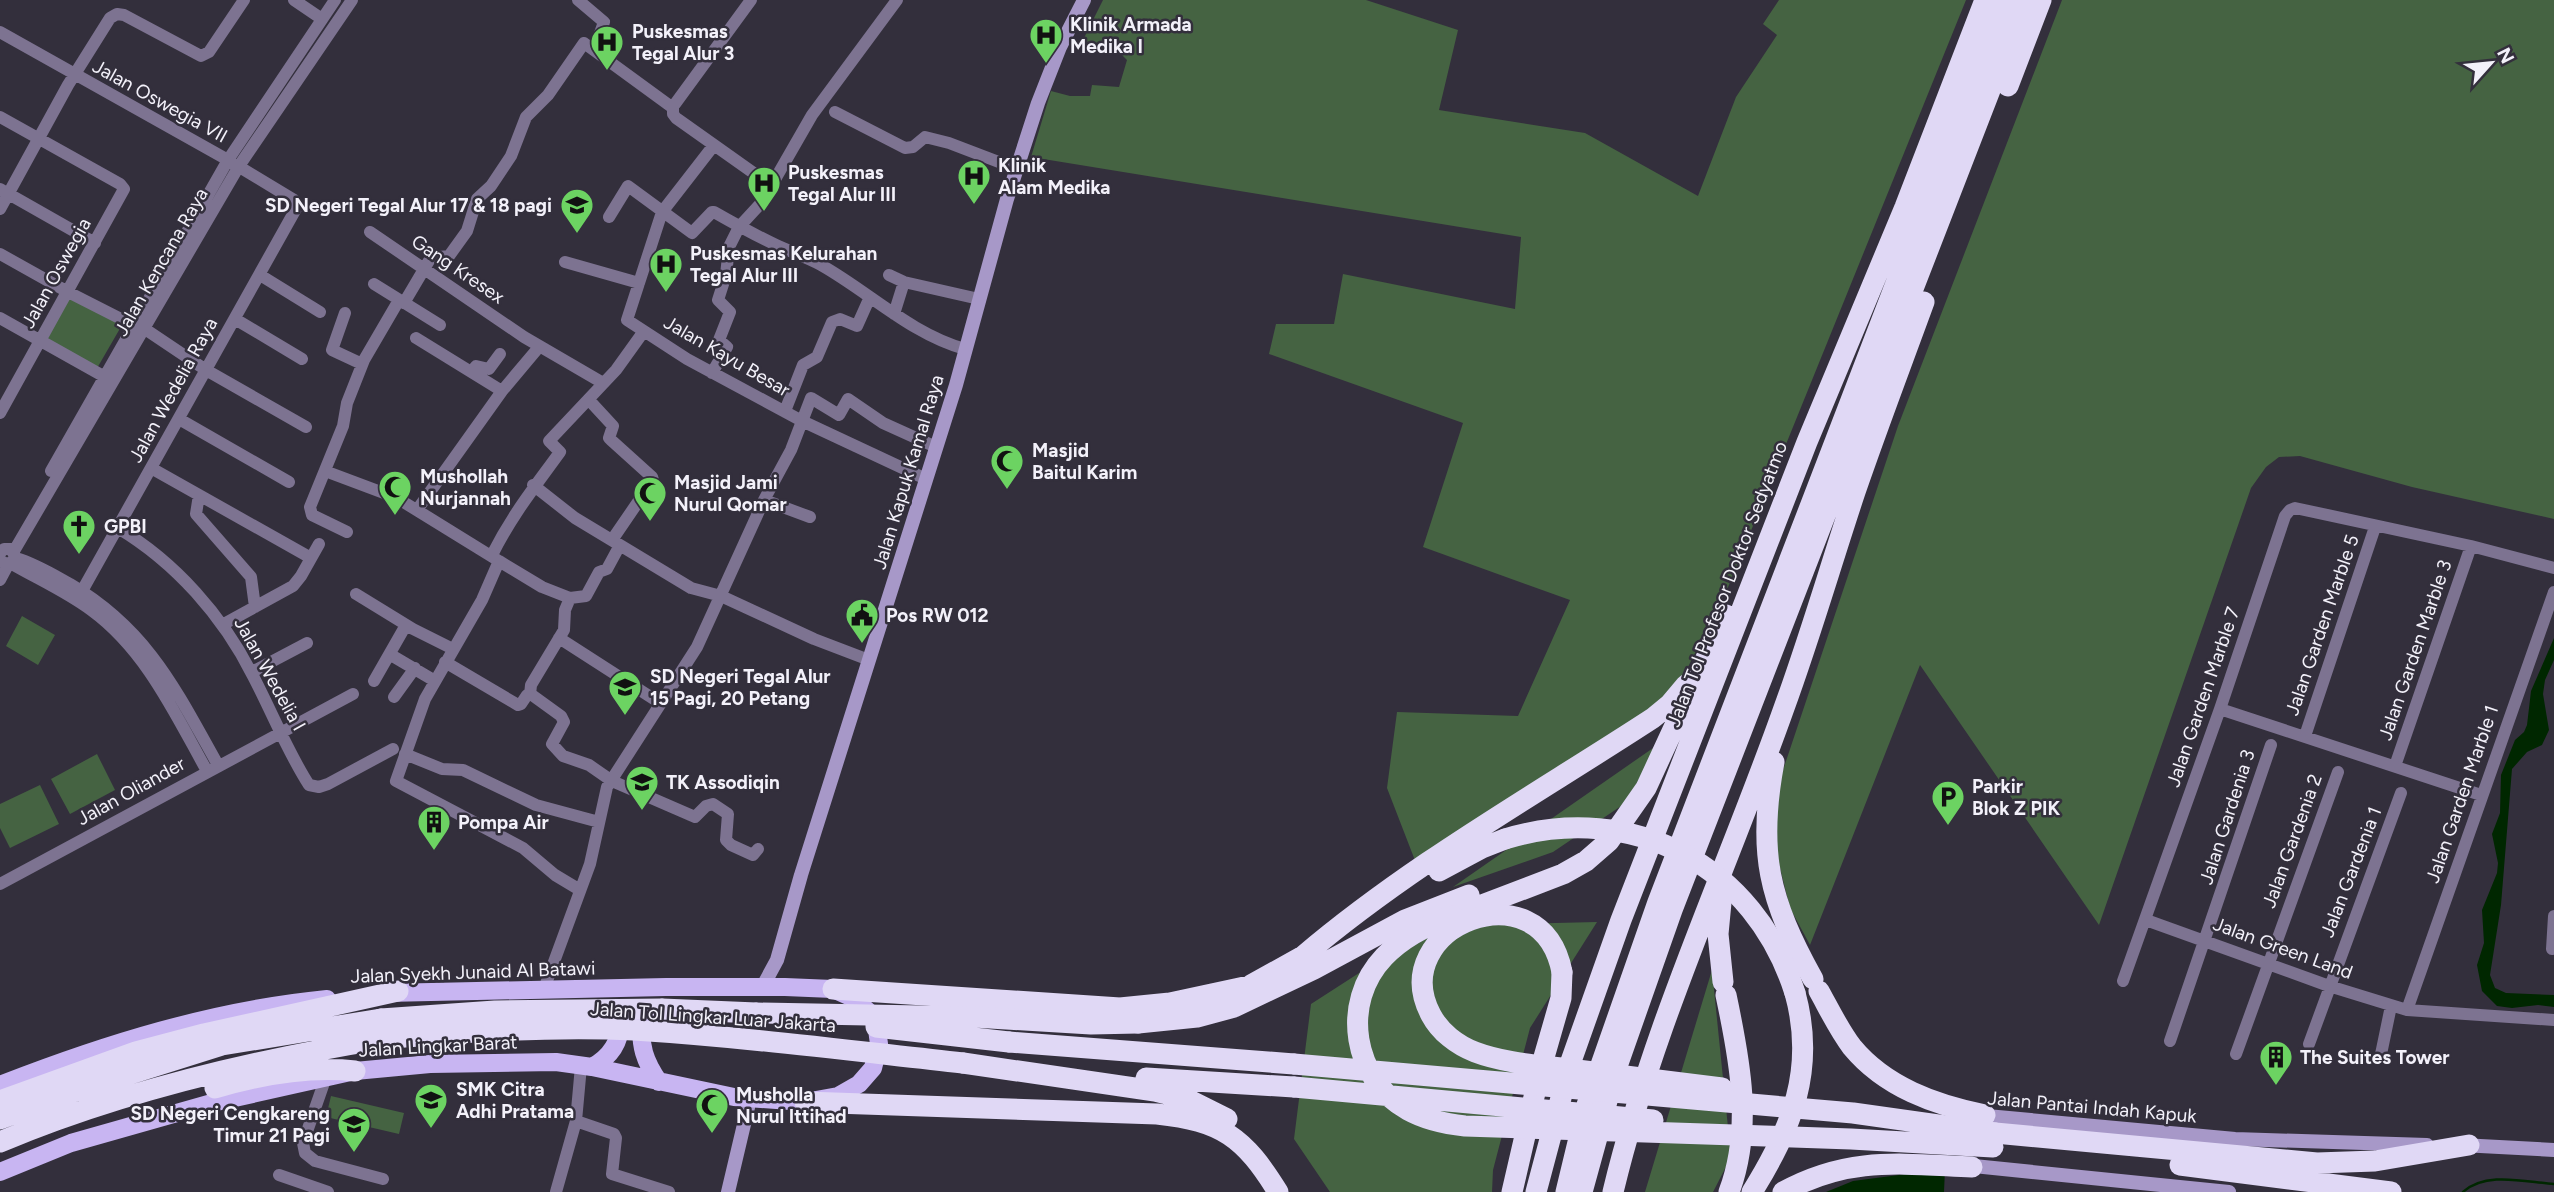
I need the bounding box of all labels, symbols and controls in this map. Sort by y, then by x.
place label: Klinik Armada Medika I [1070,13,1192,58]
hospital icon: Klinik Armada Medika I [1027,16,1065,65]
place label: Puskesmas Tegal Alur 3 [632,20,734,65]
hospital icon: Puskesmas Tegal Alur 3 [588,23,626,72]
north arrow [2456,28,2526,98]
text: N [2492,44,2519,67]
street label: Jalan Oswegia VII [89,54,231,148]
place label: Klinik Alam Medika [998,154,1110,199]
hospital icon: Klinik Alam Medika [955,157,993,206]
place label: Puskesmas Tegal Alur III [788,161,896,206]
hospital icon: Puskesmas Tegal Alur III [745,164,783,213]
street label: Jalan Kencana Raya [109,184,213,340]
school or university icon: SD Negeri Tegal Alur 17 & 18 pagi [558,186,596,235]
place label: SD Negeri Tegal Alur 17 & 18 pagi [265,194,552,217]
street label: Jalan Oswegia [16,214,96,332]
street label: Gang Kresex [407,230,509,308]
place label: Puskesmas Kelurahan Tegal Alur III [690,242,877,287]
hospital icon: Puskesmas Kelurahan Tegal Alur III [647,245,685,294]
street label: Jalan Kayu Besar [660,311,795,402]
street label: Jalan Wedelia Raya [124,314,222,466]
street label: Jalan Kapuk Kamal Raya [867,372,949,572]
street label: Jalan Tol Profesor Doktor Sedyatmo [1662,438,1792,730]
place label: Masjid Baitul Karim [1032,439,1137,484]
mosque icon: Masjid Baitul Karim [988,442,1026,491]
place label: Mushollah Nurjannah [420,465,511,510]
mosque icon: Mushollah Nurjannah [376,468,414,517]
place label: Masjid Jami Nurul Qomar [674,471,787,516]
mosque icon: Masjid Jami Nurul Qomar [631,474,669,523]
church icon: GPBI [60,507,98,556]
place label: GPBI [104,515,147,538]
street label: Jalan Garden Marble 5 [2280,532,2364,718]
street label: Jalan Garden Marble 3 [2373,557,2457,743]
public building icon: Pos RW 012 [843,596,881,645]
place label: Pos RW 012 [886,604,989,627]
street label: Jalan Garden Marble 7 [2161,604,2245,790]
street label: Jalan Wedelia I [229,613,311,735]
place label: SD Negeri Tegal Alur 15 Pagi, 20 Petang [650,665,831,710]
school or university icon: SD Negeri Tegal Alur 15 Pagi, 20 Petang [606,668,644,717]
street label: Jalan Garden Marble 1 [2421,702,2503,886]
street label: Jalan Gardenia 3 [2194,747,2260,887]
street label: Jalan Oliander [73,752,190,830]
school or university icon: TK Assodiqin [623,763,661,812]
place label: TK Assodiqin [666,771,780,794]
street label: Jalan Gardenia 2 [2257,771,2327,911]
place label: Parkir Blok Z PIK [1972,775,2061,820]
parking icon: Parkir Blok Z PIK [1929,778,1967,827]
building icon: Pompa Air [415,803,453,852]
street label: Jalan Gardenia 1 [2316,803,2386,941]
place label: Pompa Air [458,811,549,834]
street label: Jalan Green Land [2210,912,2356,984]
street label: Jalan Syekh Junaid Al Batawi [350,956,596,988]
street label: Jalan Tol Lingkar Luar Jakarta [589,997,837,1037]
street label: Jalan Lingkar Barat [358,1030,518,1062]
building icon: The Suites Tower [2257,1038,2295,1087]
place label: The Suites Tower [2300,1046,2449,1069]
place label: SMK Citra Adhi Pratama [456,1078,574,1123]
school or university icon: SMK Citra Adhi Pratama [412,1081,450,1130]
place label: Musholla Nurul Ittihad [736,1083,847,1128]
mosque icon: Musholla Nurul Ittihad [693,1086,731,1135]
street label: Jalan Pantai Indah Kapuk [1987,1086,2198,1128]
place label: SD Negeri Cengkareng Timur 21 Pagi [130,1102,330,1147]
school or university icon: SD Negeri Cengkareng Timur 21 Pagi [335,1105,373,1154]

